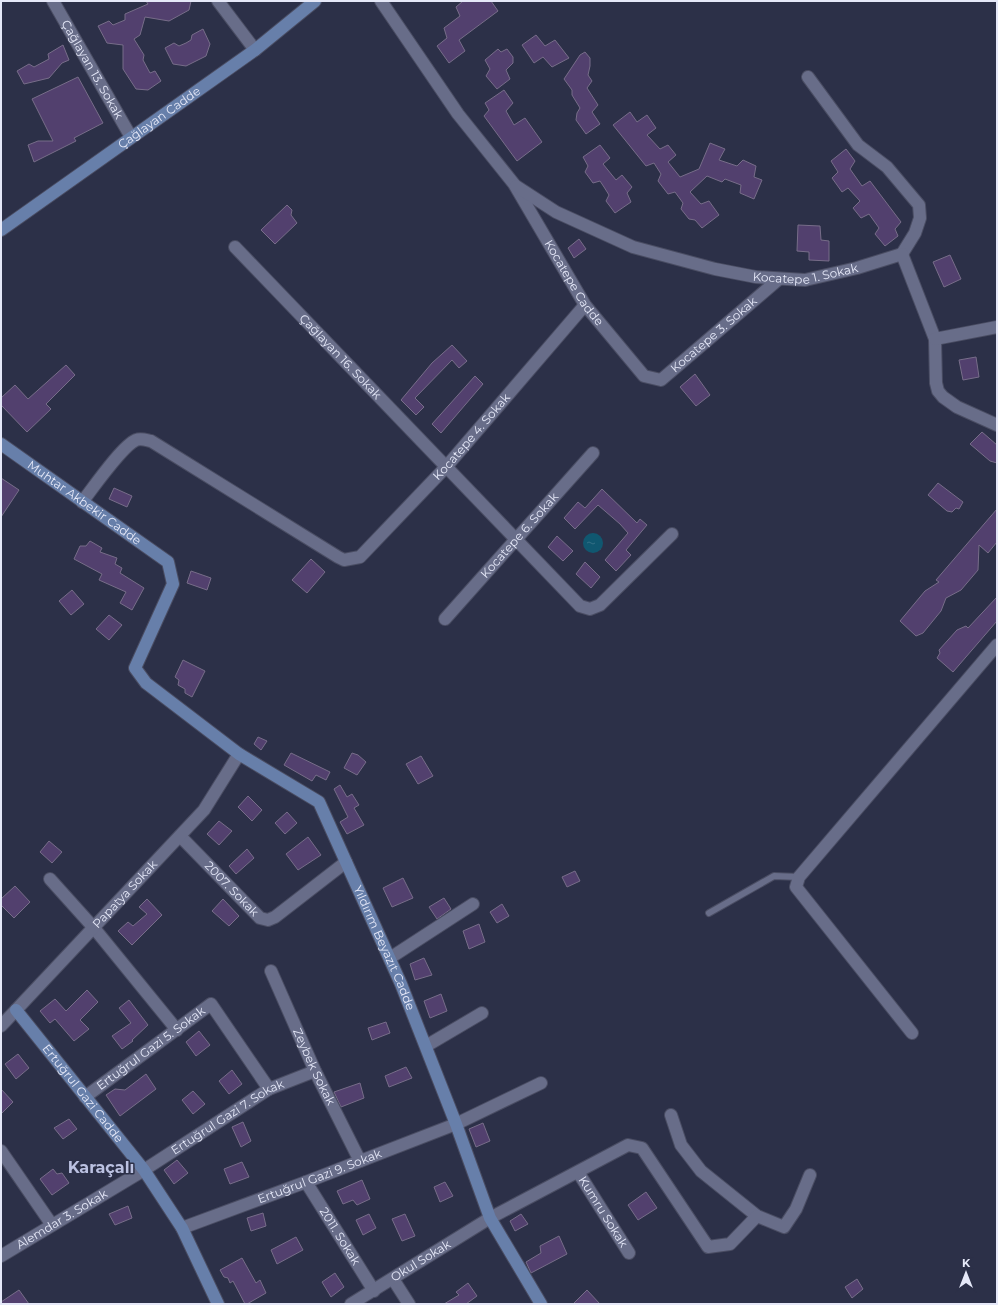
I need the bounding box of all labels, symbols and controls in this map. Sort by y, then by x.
street label: Çağlayan 13. Sokak [58,17,127,122]
street label: Çağlayan Cadde [115,83,203,152]
street label: Kocatepe Cadde [541,237,607,329]
street label: Kocatepe 1. Sokak [752,260,860,287]
street label: Kocatepe 3. Sokak [667,293,760,375]
street label: Çağlayan 16. Sokak [296,311,386,402]
street label: Kocatepe 4. Sokak [429,389,513,483]
street label: Muhtar Akbekir Cadde [25,457,144,548]
street label: Kocatepe 6. Sokak [477,489,562,581]
street label: Papatya Sokak [89,856,161,931]
street label: 2007. Sokak [202,858,263,920]
street label: Yıldırım Beyazıt Cadde [351,883,419,1012]
street label: Ertuğrul Gazi 5. Sokak [93,1002,209,1093]
street label: Zeybek Sokak [290,1026,339,1108]
street label: Ertuğrul Gazi Cadde [39,1041,127,1145]
street label: Ertuğrul Gazi 7. Sokak [168,1076,287,1158]
street label: Ertuğrul Gazi 9. Sokak [255,1145,384,1206]
district label: Karaçalı [68,1158,134,1178]
street label: Kumru Sokak [575,1173,632,1251]
street label: Alemdar 3. Sokak [13,1185,111,1252]
street label: 2011. Sokak [317,1204,364,1268]
street label: Okul Sokak [388,1236,454,1285]
north arrow [946,1253,986,1293]
text: K [962,1256,971,1270]

